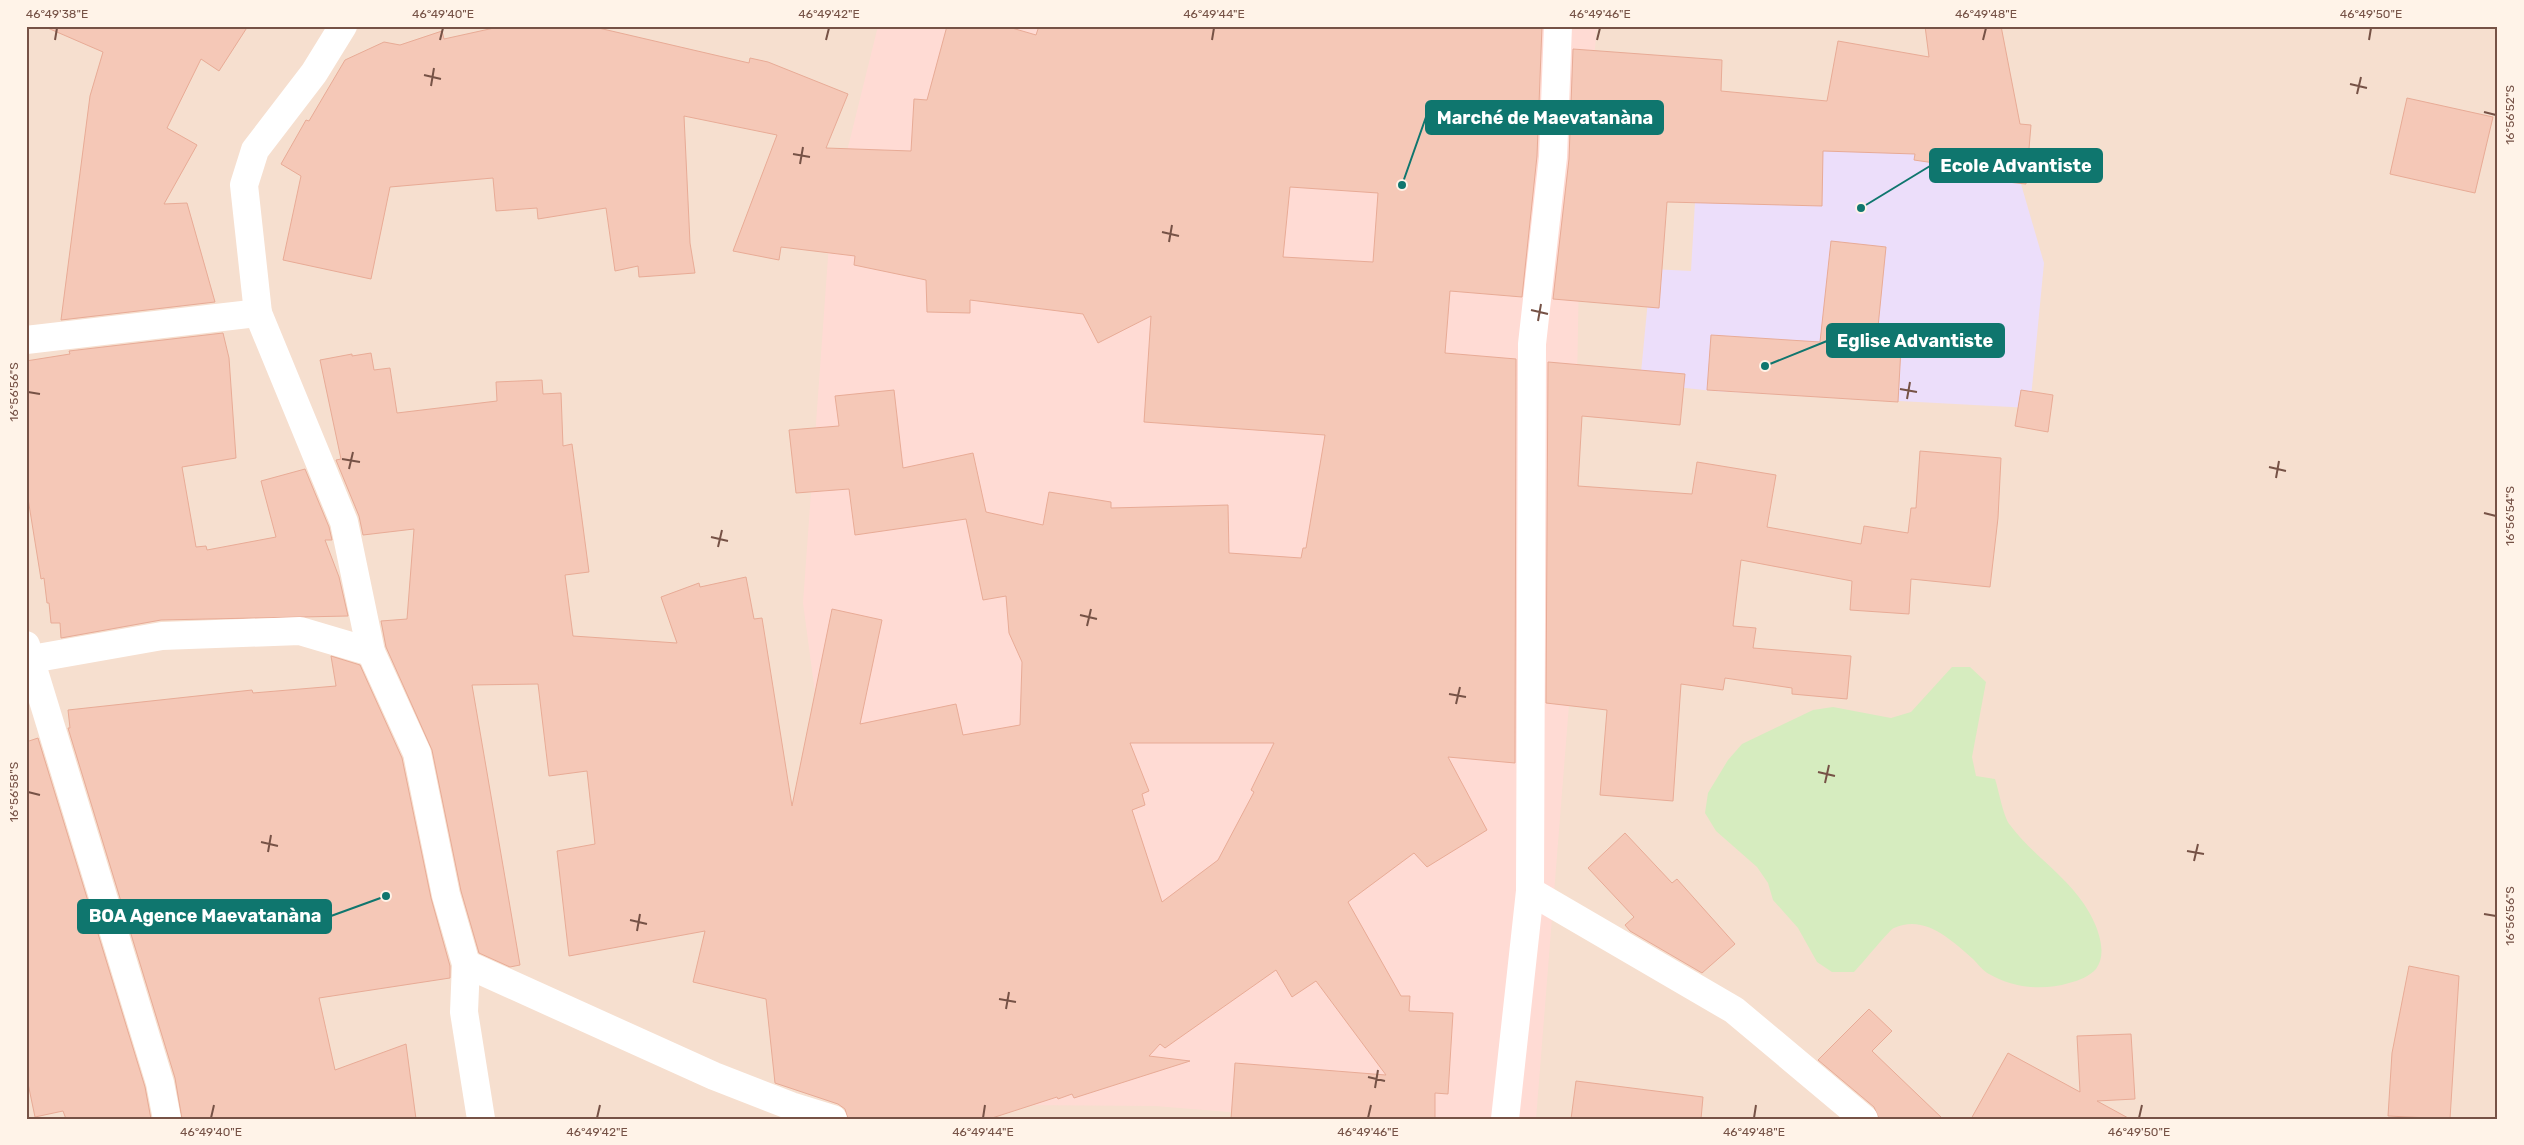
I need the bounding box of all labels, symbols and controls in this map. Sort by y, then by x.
text: 46°49'38"E [26,7,88,21]
text: 46°49'40"E [412,7,474,21]
text: 46°49'42"E [798,7,860,21]
text: 46°49'44"E [1183,7,1245,21]
text: 46°49'46"E [1569,7,1631,21]
text: 46°49'48"E [1955,7,2017,21]
text: 46°49'50"E [2340,7,2402,21]
text: 16°56'52"S [2503,85,2517,145]
callout: Marché de Maevatanàna [1426,101,1663,134]
text: Marché de Maevatanàna [1437,107,1653,129]
callout: Ecole Advantiste [1930,149,2102,182]
text: Ecole Advantiste [1940,155,2092,177]
callout: Eglise Advantiste [1827,324,2004,357]
text: Eglise Advantiste [1837,330,1993,352]
text: 16°56'56"S [7,362,21,422]
text: 16°56'54"S [2503,486,2517,546]
text: 16°56'58"S [7,762,21,822]
text: 16°56'56"S [2503,886,2517,946]
callout: BOA Agence Maevatanàna [78,900,331,933]
text: BOA Agence Maevatanàna [89,905,321,927]
text: 46°49'40"E [180,1125,242,1139]
text: 46°49'42"E [566,1125,628,1139]
text: 46°49'44"E [952,1125,1014,1139]
text: 46°49'46"E [1337,1125,1399,1139]
text: 46°49'48"E [1723,1125,1785,1139]
text: 46°49'50"E [2108,1125,2170,1139]

